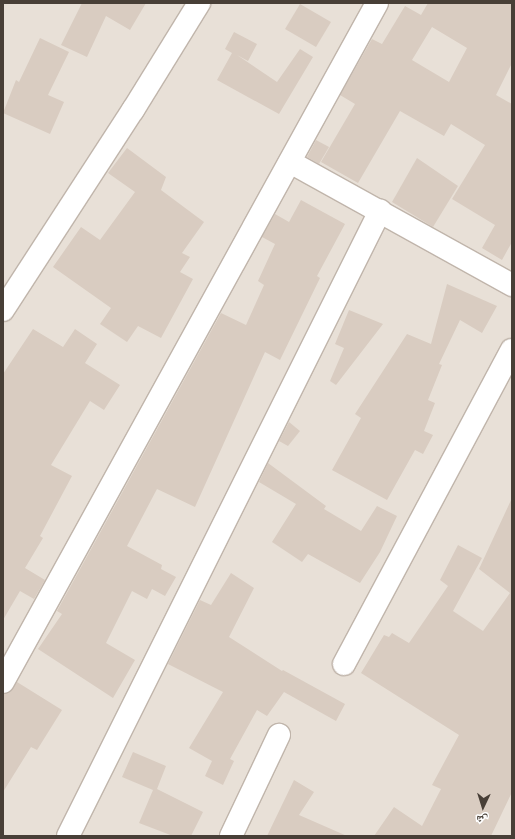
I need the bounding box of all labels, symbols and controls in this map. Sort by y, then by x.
north arrow [463,787,503,827]
text: ش [476,813,488,826]

